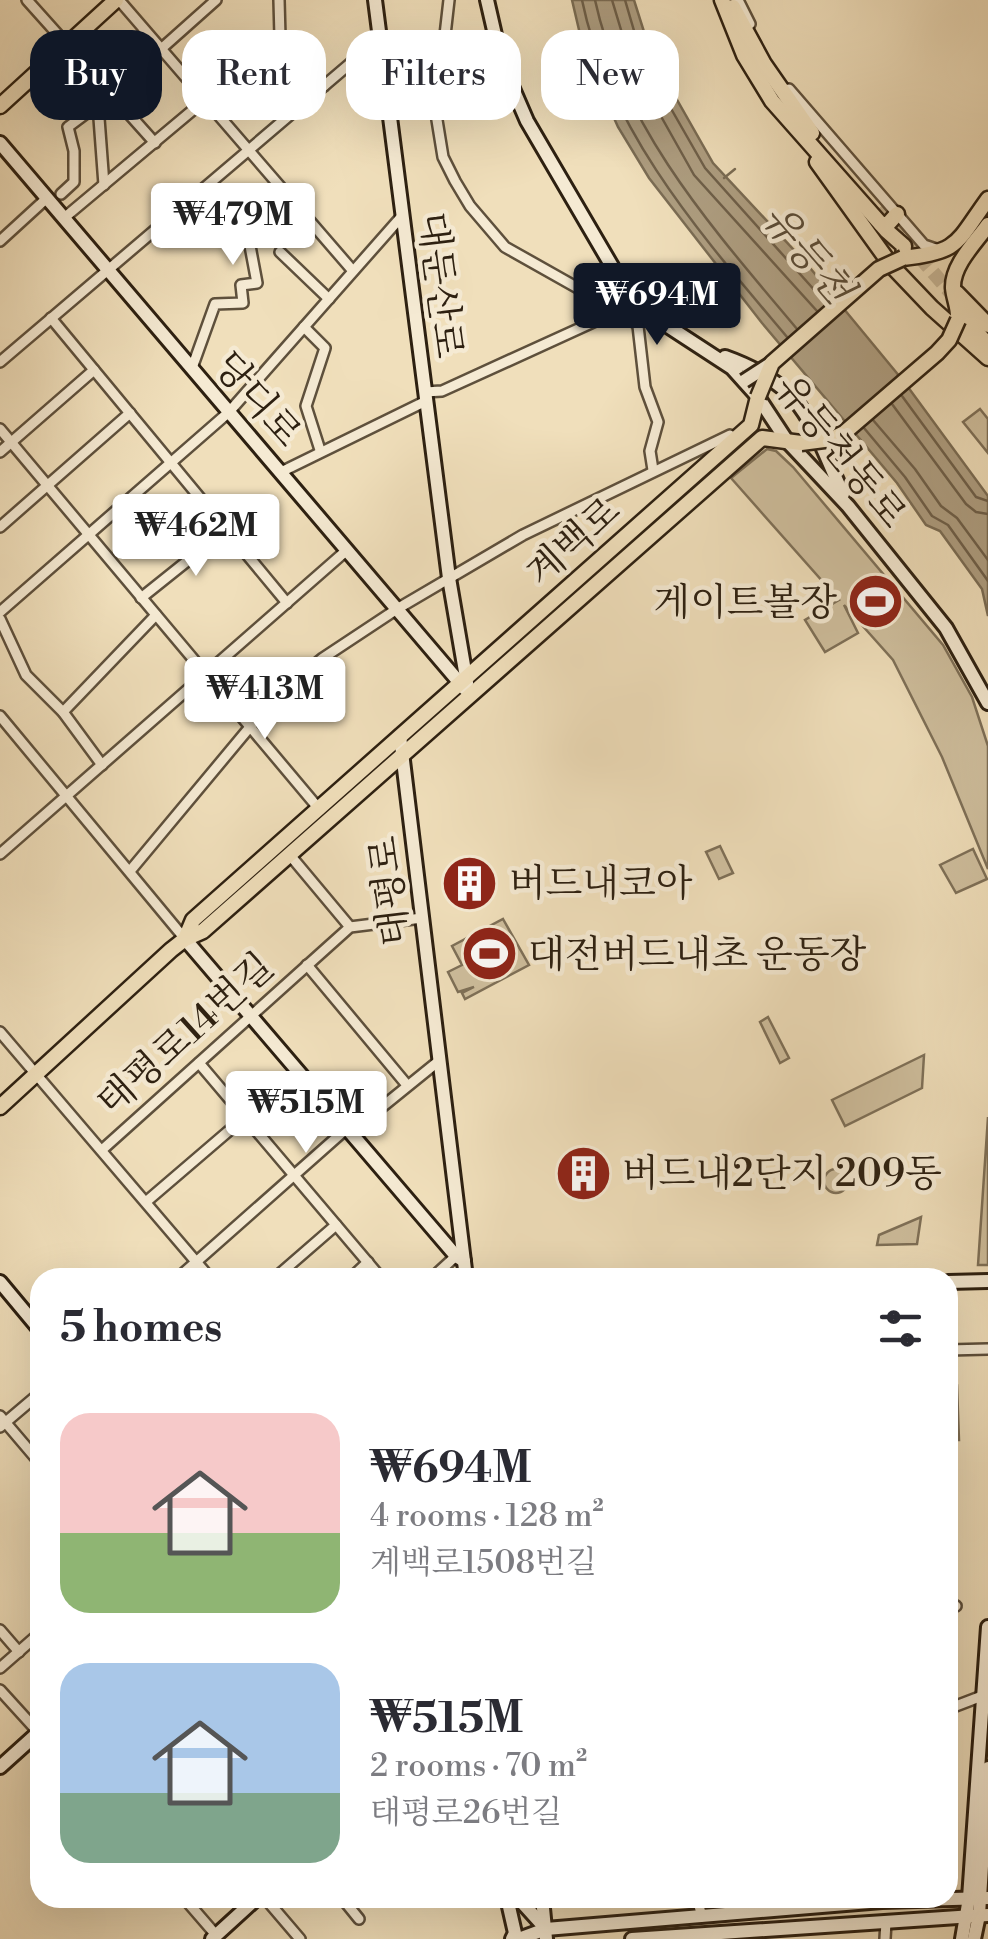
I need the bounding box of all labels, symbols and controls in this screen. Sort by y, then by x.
chip: Buy [30,30,162,120]
chip: Rent [182,30,326,120]
chip: Filters [346,30,521,120]
chip: New [541,30,679,120]
pin: ₩479M [163,183,303,268]
water label: 유등천 [750,194,864,317]
text: ₩479M [173,195,293,235]
street label: 대둔산로 [407,209,472,361]
pin: ₩694M [587,263,727,348]
text: ₩694M [596,275,718,315]
street label: 당디로 [203,343,311,457]
street label: 유등천동로 [764,366,916,538]
street label: 계백로 [517,488,631,596]
pin: ₩462M [126,494,266,579]
text: ₩462M [134,506,258,546]
sports icon: 게이트볼장 [846,572,906,632]
place label: 게이트볼장 [653,580,837,627]
pin: ₩413M [195,657,335,742]
text: ₩413M [206,669,324,709]
street label: 태평로 [360,833,421,948]
building icon: 버드내코아 [440,853,500,913]
place label: 버드내코아 [509,861,693,908]
sports icon: 대전버드내초 운동장 [459,924,519,984]
place label: 대전버드내초 운동장 [528,932,866,979]
street label: 태평로14번길 [88,944,284,1127]
pin: ₩515M [236,1071,376,1156]
text: ₩515M [248,1083,364,1123]
building icon: 버드내2단지 209동 [553,1143,613,1203]
place label: 버드내2단지 209동 [622,1151,942,1198]
icon: filters [873,1301,928,1356]
text: 5 homes [60,1302,222,1355]
text: ₩694M [370,1443,531,1496]
icon: home [140,1453,260,1573]
text: 4 rooms · 128 m² [370,1496,604,1536]
text: 계백로1508번길 [370,1543,597,1583]
text: ₩515M [370,1693,523,1746]
icon: home [140,1703,260,1823]
text: 2 rooms · 70 m² [370,1746,587,1786]
text: 태평로26번길 [370,1793,562,1833]

